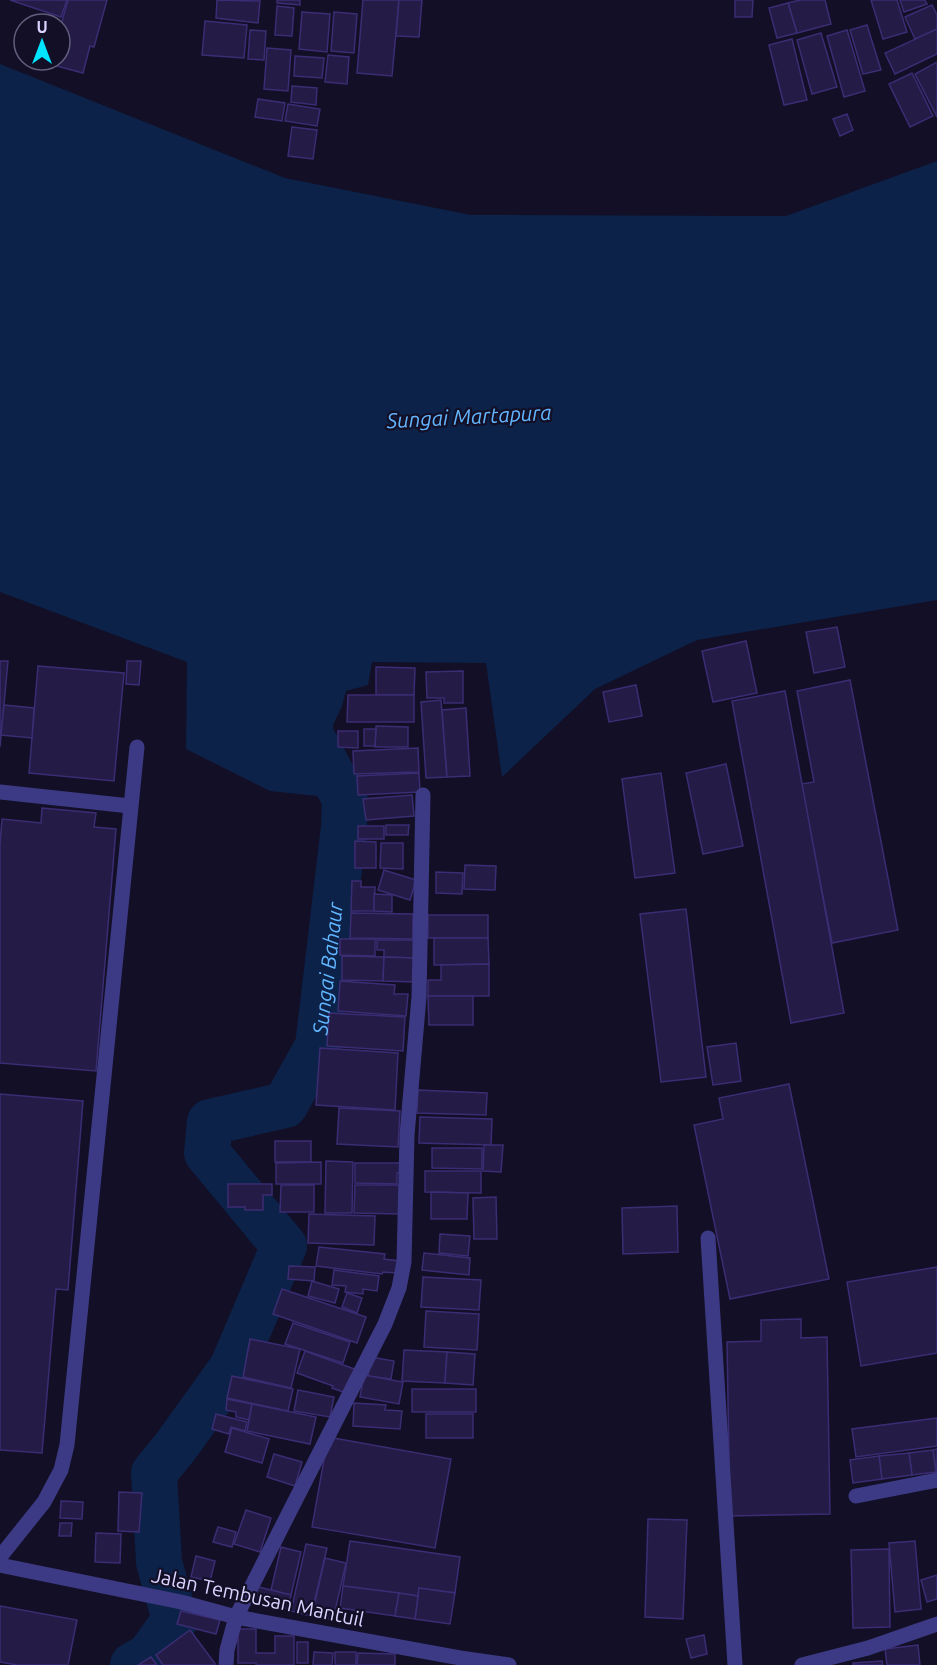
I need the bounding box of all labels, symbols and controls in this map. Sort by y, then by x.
north arrow [12,12,72,72]
text: U [36,18,48,36]
water label: Sungai Martapura [385,400,552,432]
water label: Sungai Bahaur [307,900,347,1037]
street label: Jalan Tembusan Mantuil [150,1563,366,1631]

